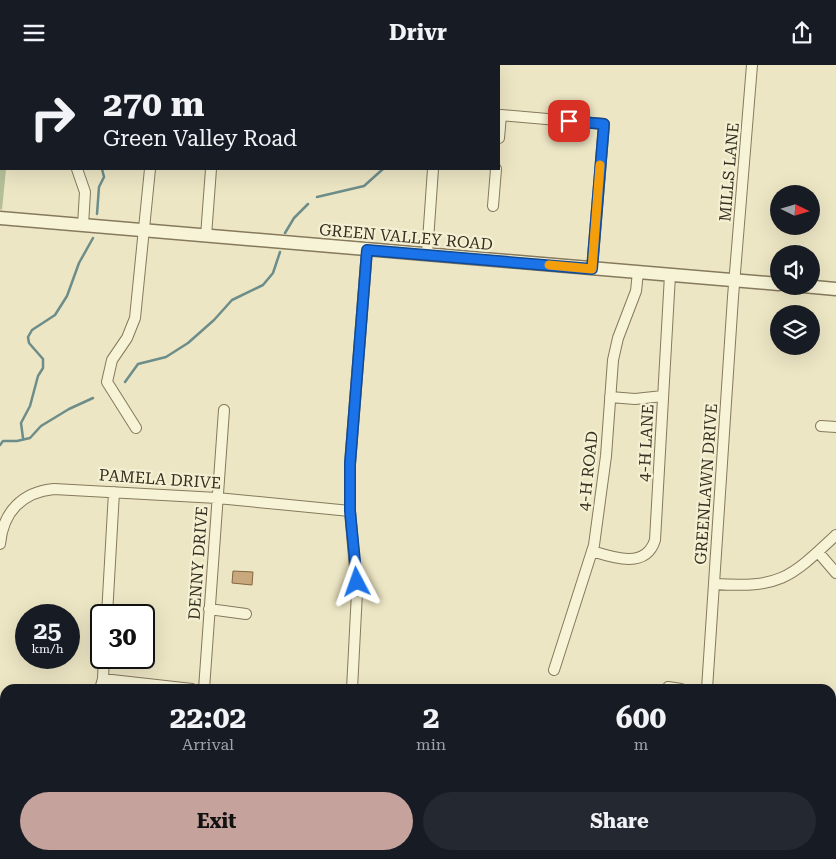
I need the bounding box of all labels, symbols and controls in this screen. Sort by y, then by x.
icon: menu [20,19,48,47]
icon: share [788,19,816,47]
text: Drivr [389,20,447,45]
text: 270 m [103,84,204,125]
icon: right [20,85,85,150]
pin [548,100,590,142]
icon: arrive [555,107,583,135]
street label: MILLS LANE [715,122,743,222]
text: Green Valley Road [103,126,297,151]
north arrow [770,185,820,235]
map controls [770,185,820,355]
street label: GREEN VALLEY ROAD [318,220,494,254]
button: sound [770,245,820,295]
button: layers [770,305,820,355]
street label: GREENLAWN DRIVE [691,403,721,565]
street label: 4-H LANE [634,404,658,482]
street label: 4-H ROAD [574,430,602,512]
street label: PAMELA DRIVE [98,465,222,493]
street label: DENNY DRIVE [185,505,211,621]
position arrow [330,555,382,607]
speed limit sign: 30 [90,604,155,669]
text: 25 [33,616,62,645]
text: km/h [31,642,64,656]
text: 22:02 [170,700,246,735]
text: 2 [423,700,439,735]
text: 600 [616,700,666,735]
text: Arrival [182,735,234,754]
text: min [416,735,446,754]
text: m [634,735,648,754]
button: Exit [20,792,413,850]
button: Share [423,792,816,850]

